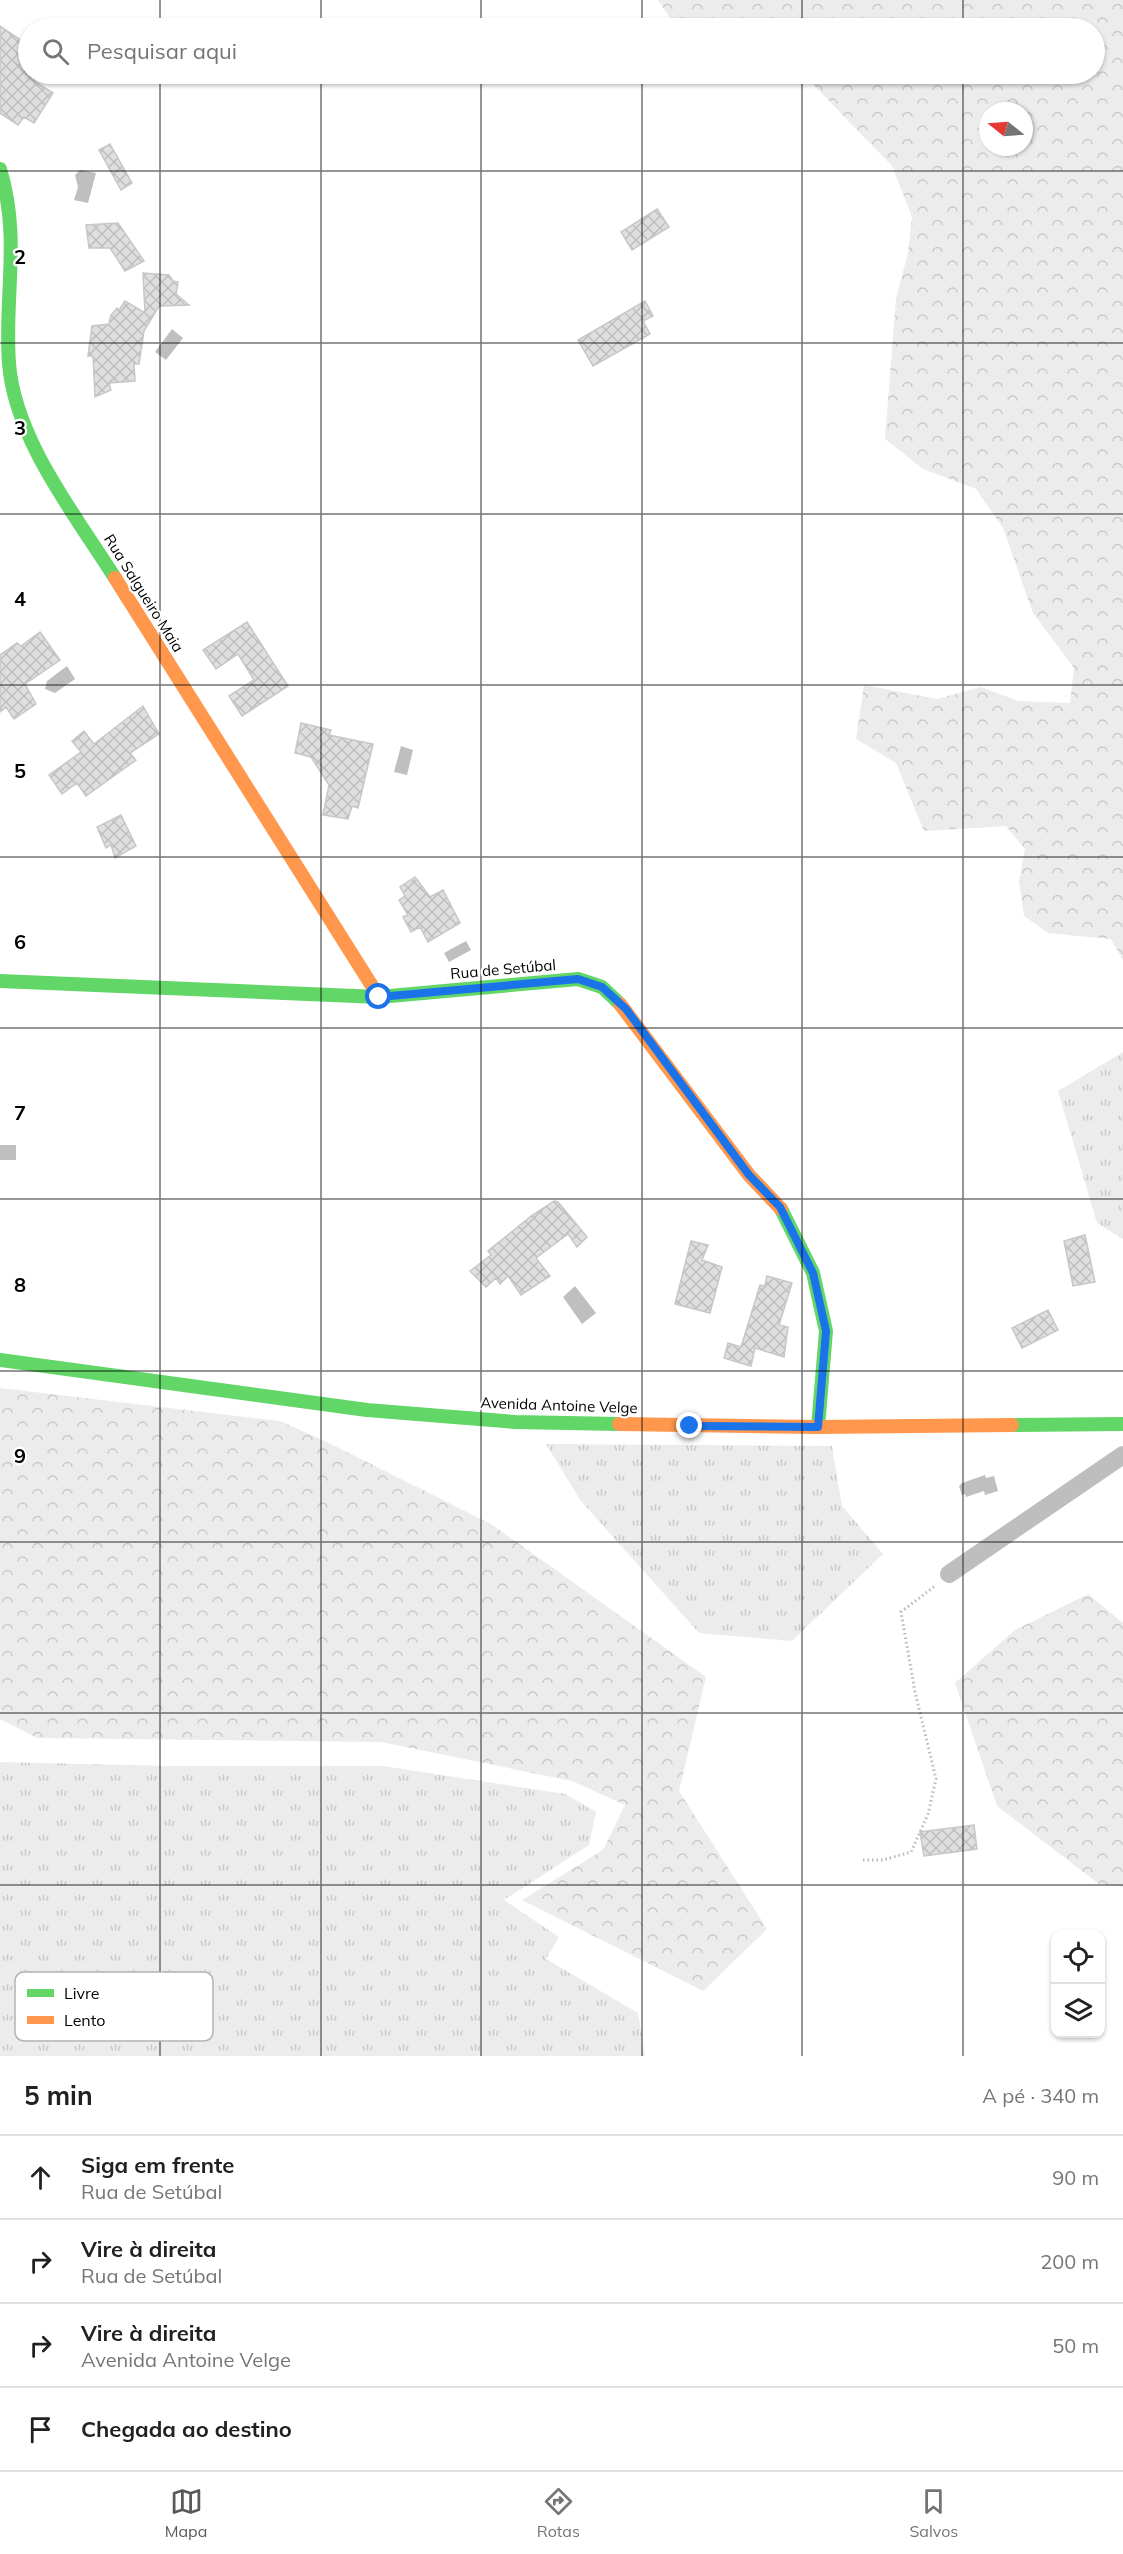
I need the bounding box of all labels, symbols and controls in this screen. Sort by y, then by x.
search box [18,18,1105,84]
icon: search [39,35,72,68]
text: Pesquisar aqui [87,37,237,65]
north arrow [979,102,1033,156]
text: 2 [14,244,26,269]
text: 3 [14,415,26,440]
street label: Rua Salgueiro Maia [100,530,188,656]
text: 4 [14,586,26,611]
text: 5 [14,758,26,783]
text: 6 [14,929,26,954]
street label: Rua de Setúbal [449,955,557,983]
route start [365,983,391,1009]
text: 7 [14,1100,26,1125]
text: 8 [14,1272,26,1297]
street label: Avenida Antoine Velge [480,1393,638,1417]
route end [676,1412,702,1438]
text: 9 [14,1443,26,1468]
map controls [1051,1930,1105,2038]
button: locate [1051,1930,1105,1984]
legend [15,1972,213,2041]
text: Livre [64,1983,99,2003]
button: layers [1051,1984,1105,2038]
text: Lento [64,2010,105,2030]
text: 5 min [24,2079,93,2112]
text: A pé · 340 m [982,2083,1099,2108]
text: Siga em frente [81,2151,234,2179]
icon: ahead [24,2161,57,2194]
text: 90 m [1052,2165,1099,2190]
text: Rua de Setúbal [81,2179,222,2204]
text: Vire à direita [81,2235,216,2263]
icon: right [24,2245,57,2278]
text: 200 m [1040,2249,1099,2274]
text: Rua de Setúbal [81,2263,222,2288]
text: Vire à direita [81,2319,216,2347]
icon: right [24,2329,57,2362]
text: 50 m [1052,2333,1099,2358]
text: Avenida Antoine Velge [81,2347,291,2372]
icon: arrive [24,2413,57,2446]
text: Chegada ao destino [81,2415,292,2443]
tab: Mapa [165,2485,207,2541]
tab: Rotas [537,2485,580,2541]
tab: Salvos [909,2485,958,2541]

